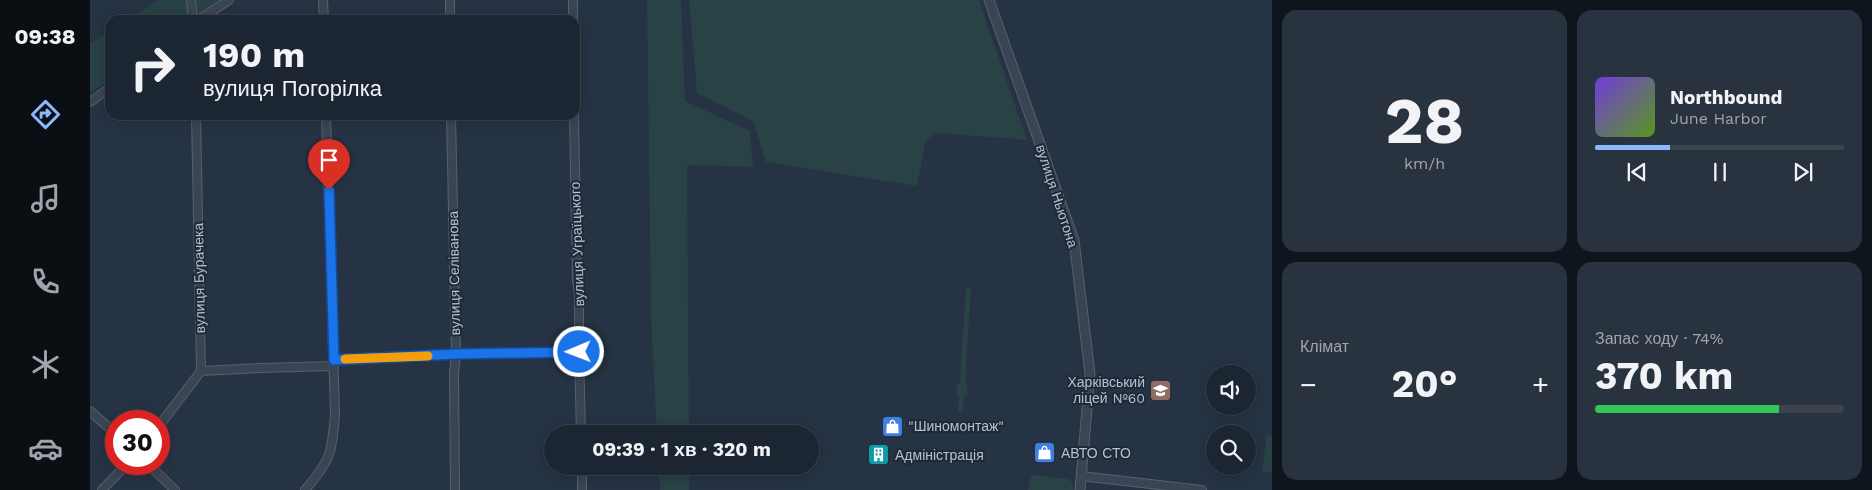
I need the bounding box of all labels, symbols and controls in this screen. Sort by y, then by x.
text: 09:38 [14,24,76,49]
text: 190 m [203,34,305,76]
icon: right [120,35,185,100]
text: вулиця Погорілка [203,76,382,101]
text: 28 [1385,83,1464,159]
text: Northbound [1670,86,1782,109]
icon: directions [28,97,63,132]
text: June Harbor [1670,109,1767,128]
pin [308,139,350,190]
street label: вулиця Ньютона [1033,142,1081,250]
icon: arrive [315,146,343,174]
text: km/h [1404,154,1445,173]
icon: previous [1623,158,1651,186]
icon: pause [1706,158,1734,186]
icon: next [1789,158,1817,186]
icon: music [28,181,63,216]
street label: вулиця Уграїцького [567,181,587,307]
street label: вулиця Селіванова [445,210,463,335]
street label: вулиця Бурачека [190,222,208,333]
icon: phone [28,264,63,299]
position arrow [552,325,604,377]
text: Запас ходу · 74% [1595,329,1724,348]
text: Клімат [1300,337,1349,356]
icon: climate [28,347,63,382]
text: 370 km [1595,354,1733,398]
text: 20° [1392,362,1457,406]
map controls [1206,365,1256,475]
button: sound [1206,365,1256,415]
text: − [1300,368,1317,401]
text: + [1532,368,1549,401]
place label: Харківський ліцей №60 [1068,374,1145,406]
school or university icon: Харківський ліцей №60 [1149,378,1173,402]
speed limit sign: 30 [105,410,170,475]
shop icon: "Шиномонтаж" [880,414,904,438]
place label: "Шиномонтаж" [908,418,1004,434]
button: search [1206,425,1256,475]
icon: car [28,431,63,466]
text: 09:39 · 1 хв · 320 m [592,438,771,461]
shop icon: АВТО СТО [1033,441,1057,465]
building icon: Адміністрація [867,443,891,467]
place label: АВТО СТО [1061,445,1131,461]
place label: Адміністрація [895,447,984,463]

